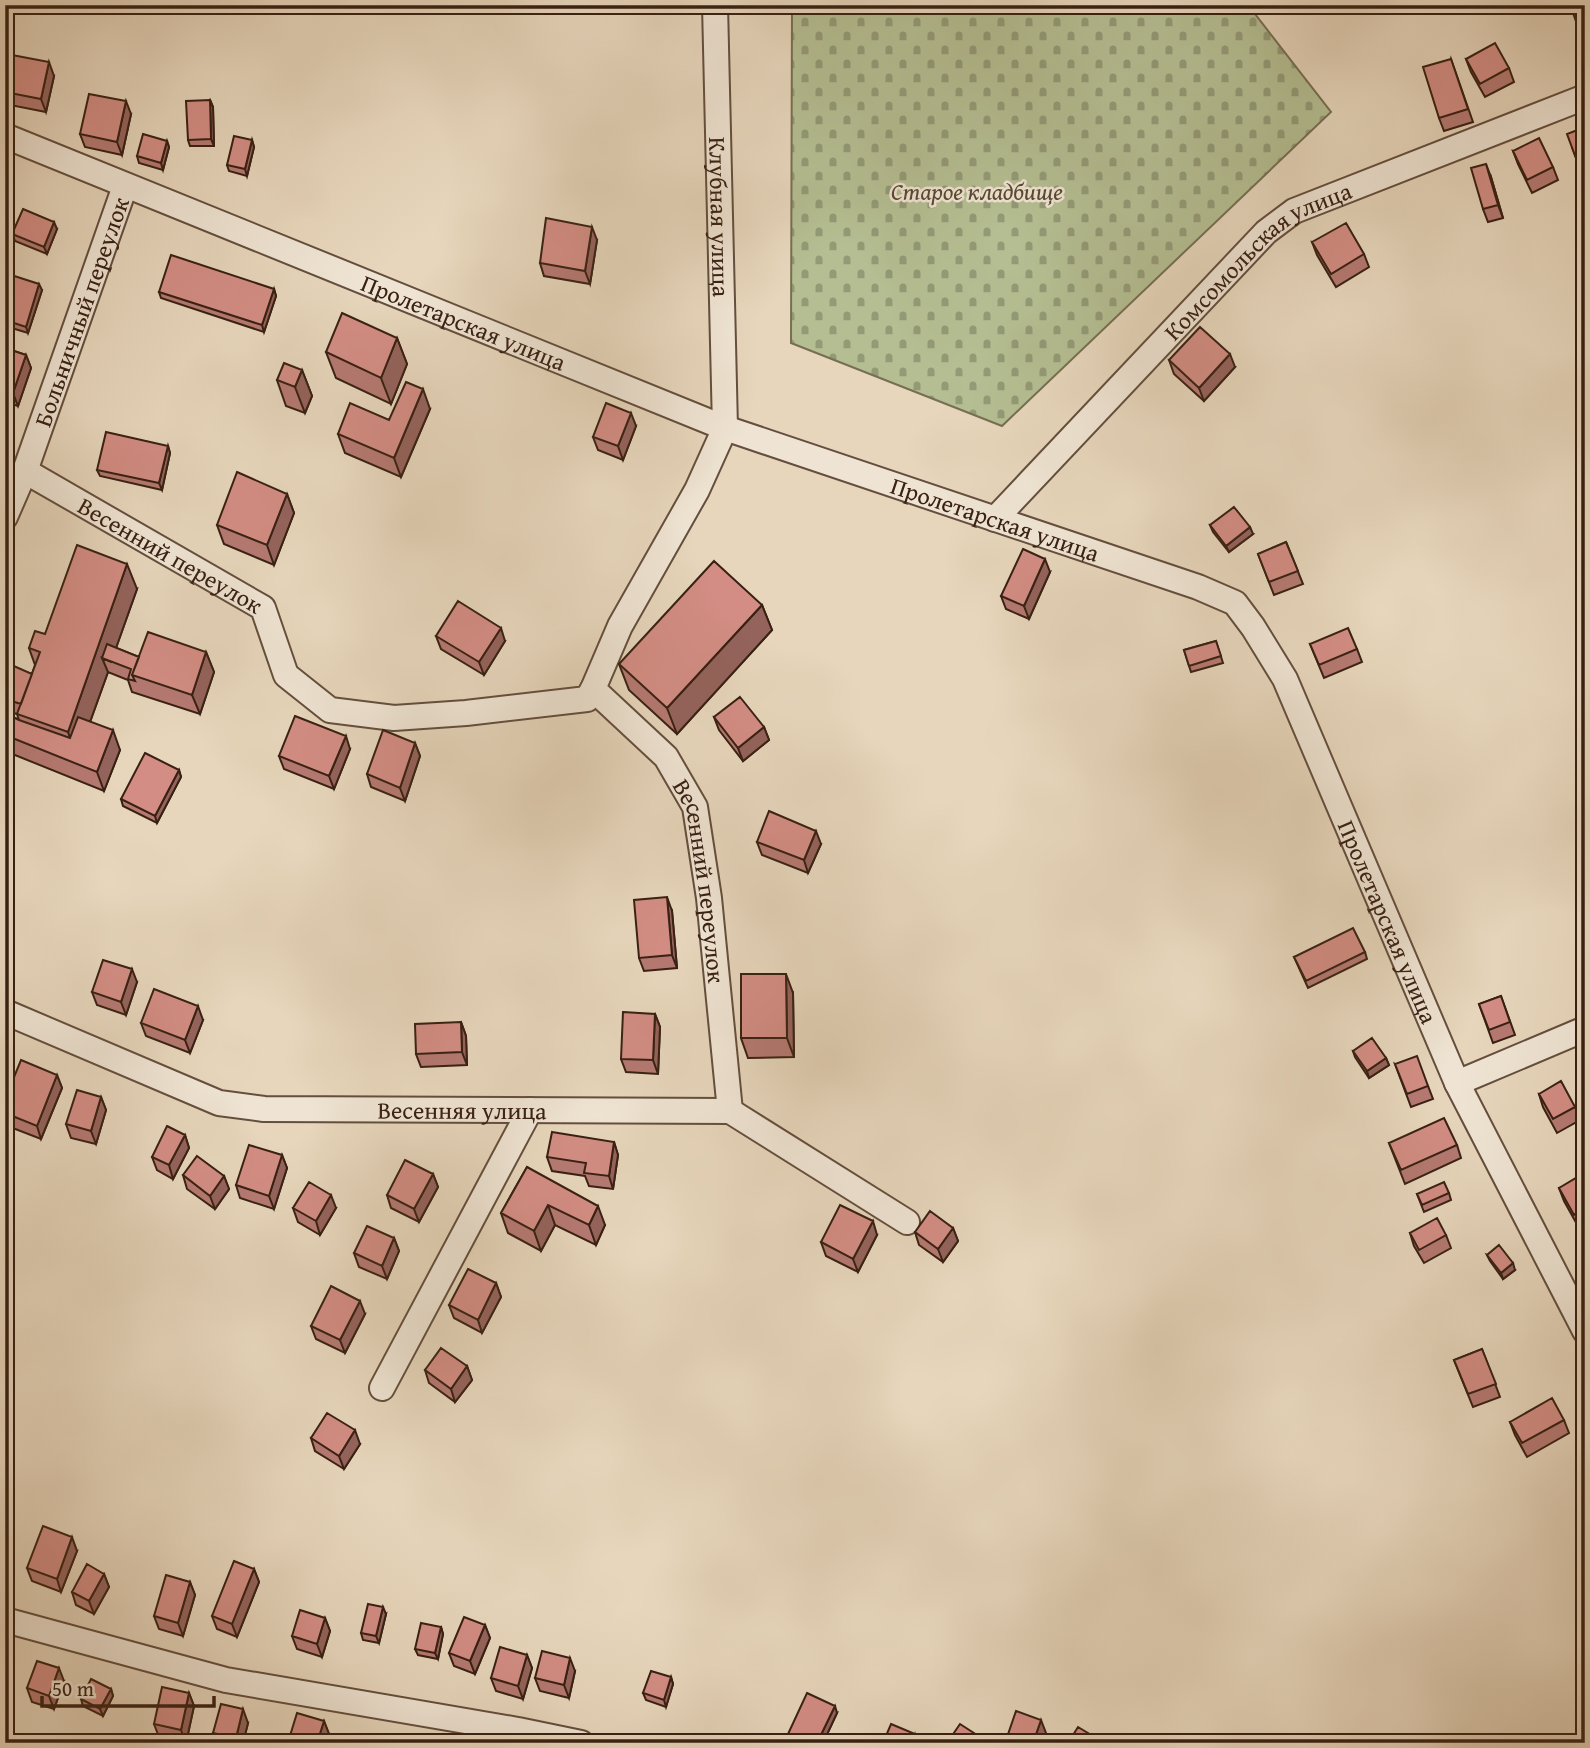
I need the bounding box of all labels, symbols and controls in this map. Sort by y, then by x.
street label: Клубная улица [701,136,739,298]
street label: Комсомольская улица [1155,173,1357,348]
park label: Старое кладбище [891,174,1063,209]
street label: Больничный переулок [24,192,137,431]
street label: Пролетарская улица [356,265,572,379]
street label: Пролетарская улица [886,467,1105,570]
street label: Весенний переулок [72,488,270,622]
street label: Весенний переулок [665,772,735,985]
street label: Пролетарская улица [1329,814,1447,1029]
street label: Весенняя улица [377,1092,547,1128]
scale bar [42,1664,214,1708]
text: 50 m [52,1673,94,1704]

